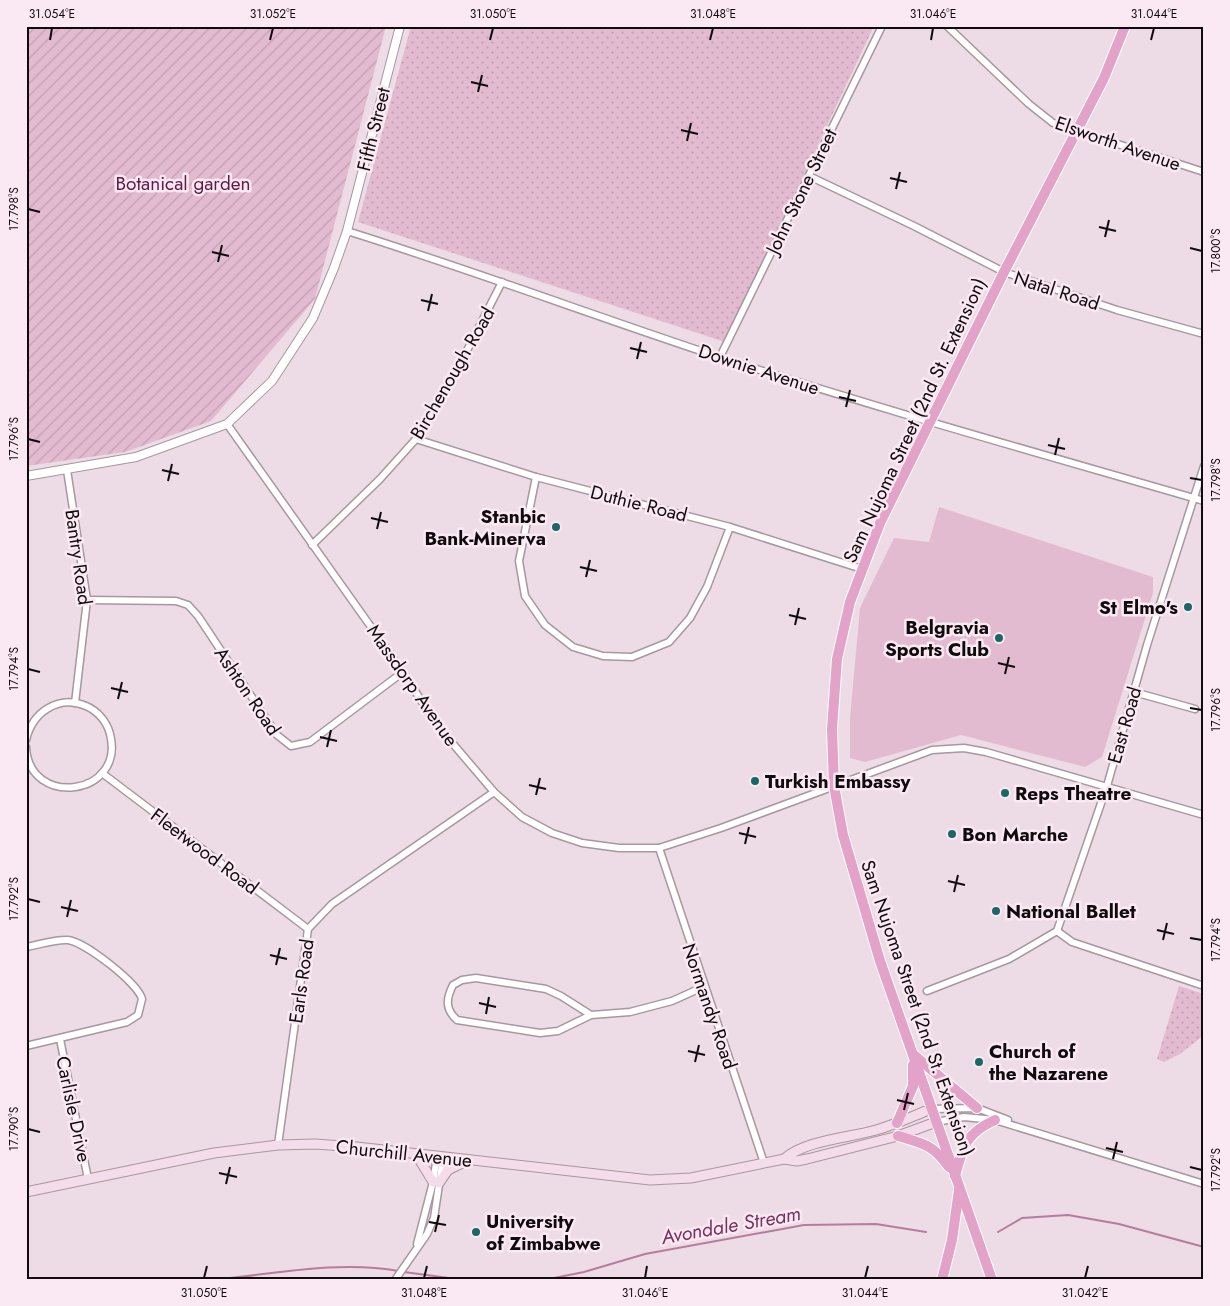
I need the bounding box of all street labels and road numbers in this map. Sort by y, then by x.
street label: Fifth Street [350,84,397,174]
street label: Elsworth Avenue [1051,109,1185,178]
street label: John Stone Street [758,123,844,261]
street label: Natal Road [1011,264,1103,317]
street label: Sam Nujoma Street (2nd St. Extension) [836,273,993,567]
street label: Birchenough Road [404,302,501,444]
street label: Downie Avenue [695,337,823,402]
street label: Duthie Road [588,478,690,529]
street label: Bantry Road [58,507,99,607]
street label: Massdorp Avenue [360,619,465,752]
street label: Ashton Road [208,642,287,741]
street label: East Road [1101,684,1148,767]
street label: Fleetwood Road [145,802,264,901]
street label: Sam Nujoma Street (2nd St. Extension) [854,856,981,1160]
street label: Earls Road [282,937,321,1025]
street label: Normandy Road [675,940,744,1073]
street label: Carlisle Drive [49,1054,98,1165]
street label: Churchill Avenue [334,1133,474,1174]

